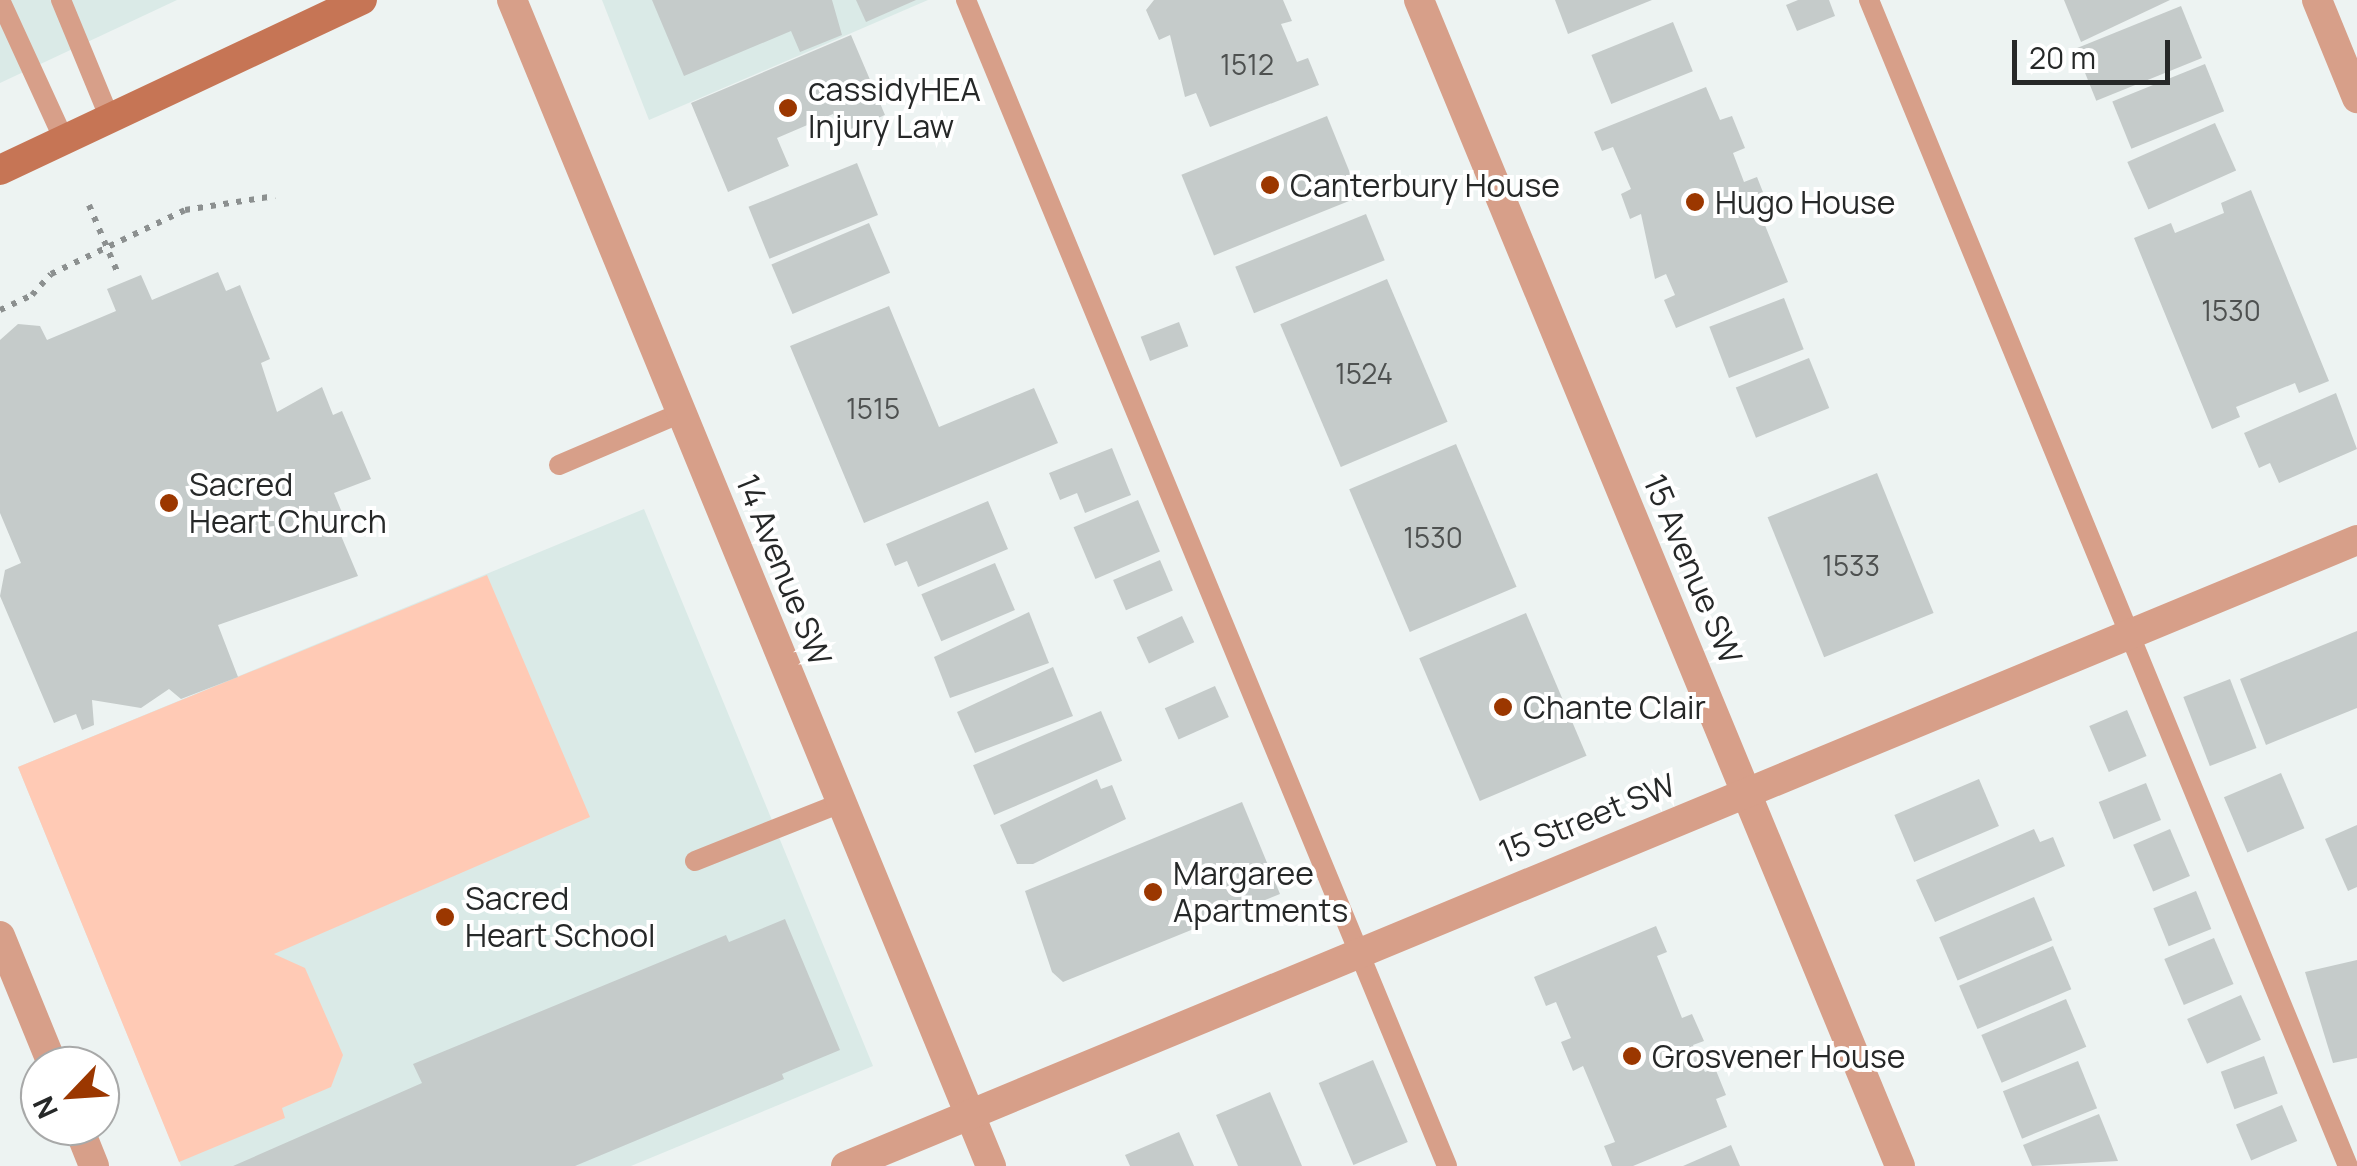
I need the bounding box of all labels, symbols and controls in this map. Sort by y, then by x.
scale bar [2017,20,2174,82]
text: 20 m [2029,37,2096,78]
house number: 1512 [1220,47,1274,81]
place label: cassidyHEA Injury Law [808,71,981,146]
marker: cassidyHEA Injury Law [777,97,799,119]
place label: Canterbury House [1290,166,1560,204]
marker: Canterbury House [1259,174,1281,196]
place label: Hugo House [1715,183,1896,221]
marker: Hugo House [1684,191,1706,213]
house number: 1530 [2201,293,2261,327]
house number: 1524 [1335,356,1393,390]
house number: 1515 [846,391,900,425]
place label: Sacred Heart Church [189,466,387,541]
street label: 15 Avenue SW [1636,468,1750,670]
street label: 14 Avenue SW [728,469,840,671]
marker: Sacred Heart Church [158,492,180,514]
house number: 1530 [1403,520,1463,554]
house number: 1533 [1822,548,1880,582]
place label: Chante Clair [1523,688,1706,726]
marker: Chante Clair [1492,696,1514,718]
street label: 15 Street SW [1493,765,1681,871]
place label: Margaree Apartments [1173,855,1348,930]
place label: Sacred Heart School [465,880,656,955]
marker: Margaree Apartments [1142,881,1164,903]
marker: Sacred Heart School [434,906,456,928]
place label: Grosvener House [1652,1037,1905,1075]
marker: Grosvener House [1621,1045,1643,1067]
north arrow [20,1046,120,1146]
text: N [23,1091,66,1125]

